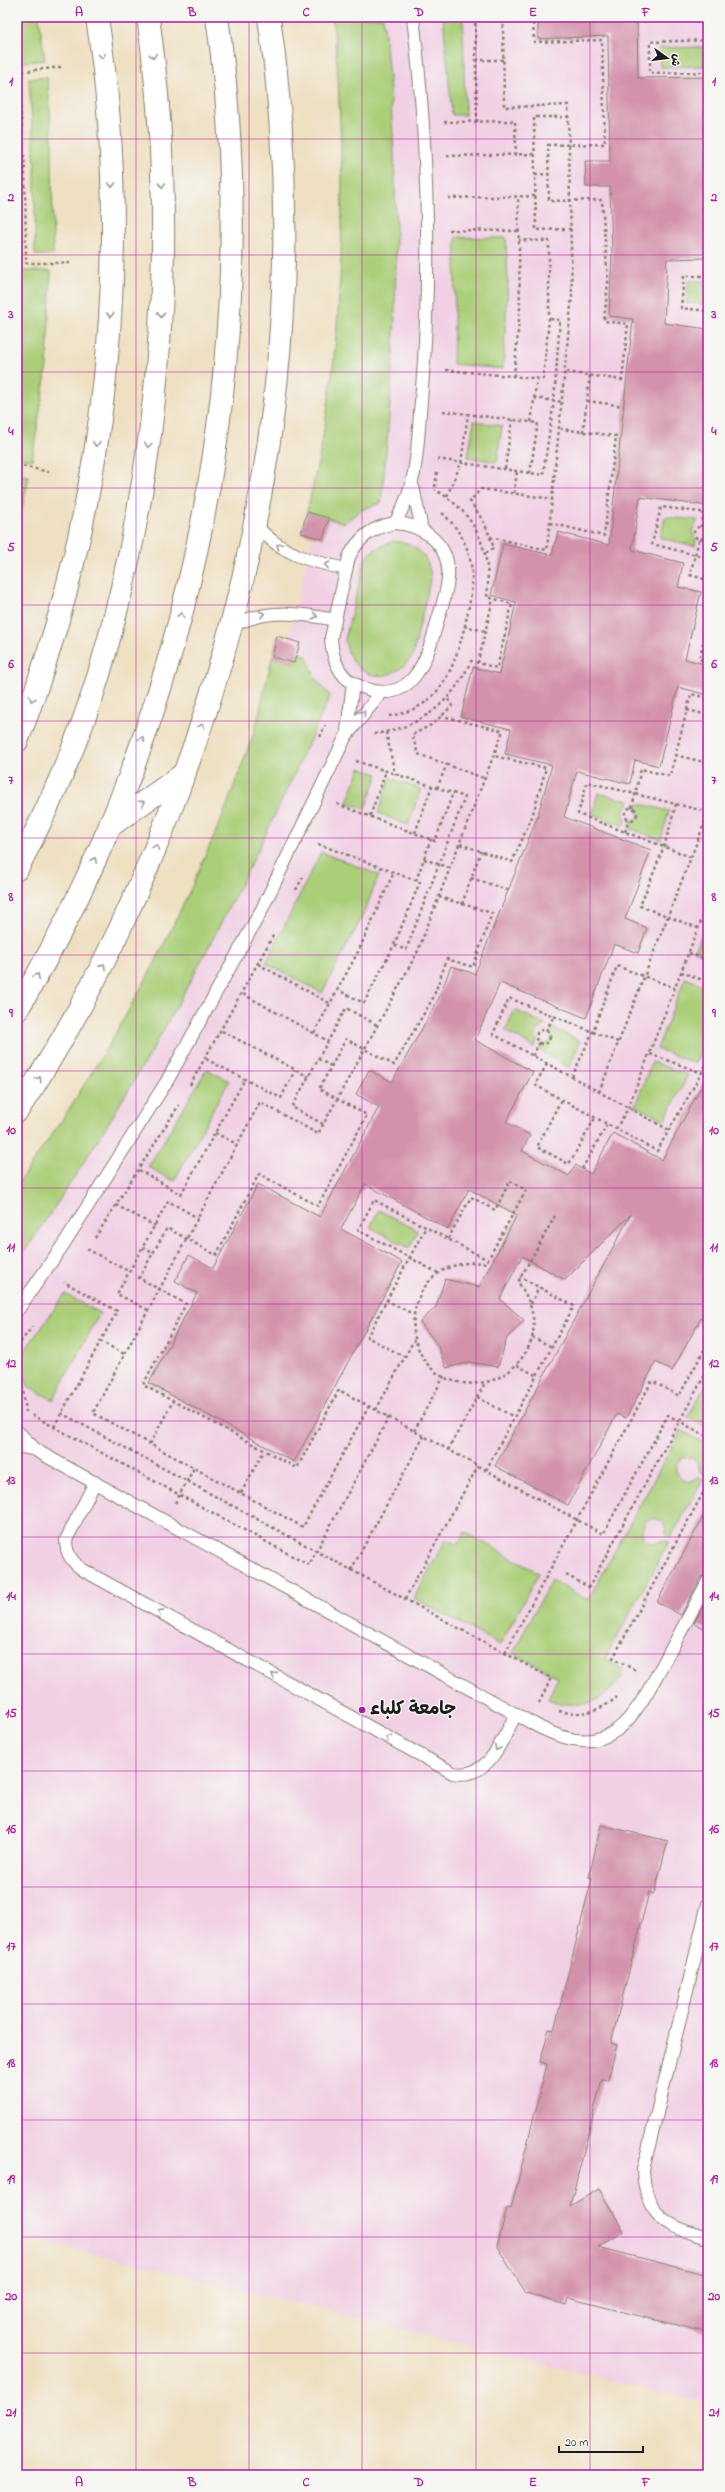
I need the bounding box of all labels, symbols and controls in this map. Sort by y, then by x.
text: A [75,3,83,22]
text: B [187,3,197,22]
text: C [302,3,310,22]
text: D [413,3,424,22]
text: E [529,3,537,22]
text: F [641,3,651,22]
north arrow [647,38,687,78]
text: ش [667,52,685,68]
one-way arrow [97,53,106,59]
one-way arrow [148,53,157,59]
text: 1 [9,72,14,91]
text: 1 [712,72,717,91]
one-way arrow [108,182,116,188]
one-way arrow [158,182,166,188]
text: 2 [7,188,15,207]
text: 2 [710,188,718,207]
text: 3 [7,305,14,324]
text: 3 [710,305,717,324]
one-way arrow [105,312,114,318]
one-way arrow [157,312,165,318]
text: 4 [7,422,14,441]
text: 4 [710,422,717,441]
one-way arrow [92,441,101,447]
one-way arrow [144,441,153,448]
text: 5 [7,538,15,557]
text: 5 [710,538,718,557]
one-way arrow [276,544,283,551]
one-way arrow [324,561,330,569]
one-way arrow [259,611,265,619]
one-way arrow [177,612,185,618]
one-way arrow [311,612,318,620]
text: 6 [7,655,14,674]
text: 6 [710,655,717,674]
one-way arrow [28,696,37,703]
one-way arrow [358,710,365,717]
one-way arrow [197,722,205,729]
one-way arrow [137,735,145,742]
text: 7 [8,771,14,790]
text: 7 [711,771,717,790]
one-way arrow [137,801,144,808]
one-way arrow [151,844,159,851]
one-way arrow [89,856,97,864]
text: 8 [8,888,14,907]
text: 8 [711,888,717,907]
one-way arrow [98,963,106,970]
one-way arrow [32,973,39,980]
text: 9 [8,1004,14,1023]
text: 9 [711,1004,717,1023]
one-way arrow [34,1076,41,1083]
text: 10 [6,1121,16,1140]
text: 10 [709,1121,719,1140]
text: 11 [7,1238,16,1257]
text: 11 [710,1238,719,1257]
text: 12 [6,1354,17,1373]
text: 12 [709,1354,720,1373]
text: 13 [6,1471,16,1490]
text: 13 [709,1471,719,1490]
text: 14 [6,1587,16,1606]
text: 14 [709,1587,719,1606]
one-way arrow [157,1610,164,1617]
one-way arrow [271,1672,278,1680]
place label: جامعة كلباء [370,1697,456,1723]
text: 15 [5,1704,17,1723]
text: 15 [708,1704,720,1723]
marker: جامعة كلباء [357,1705,367,1715]
one-way arrow [385,1735,392,1742]
one-way arrow [494,1744,502,1751]
text: 16 [6,1820,16,1839]
text: 16 [709,1820,719,1839]
text: 17 [6,1937,16,1956]
text: 17 [709,1937,719,1956]
text: 18 [6,2054,16,2073]
text: 18 [709,2054,719,2073]
text: 19 [7,2170,16,2189]
text: 19 [710,2170,719,2189]
text: 20 [4,2287,17,2306]
text: 20 [707,2287,720,2306]
text: 21 [5,2403,17,2422]
text: 21 [708,2403,720,2422]
scale bar [559,2428,643,2454]
text: 20 m [565,2434,588,2452]
text: A [75,2473,83,2492]
text: B [187,2473,197,2492]
text: C [302,2473,310,2492]
text: D [413,2473,424,2492]
text: E [529,2473,537,2492]
text: F [641,2473,651,2492]

